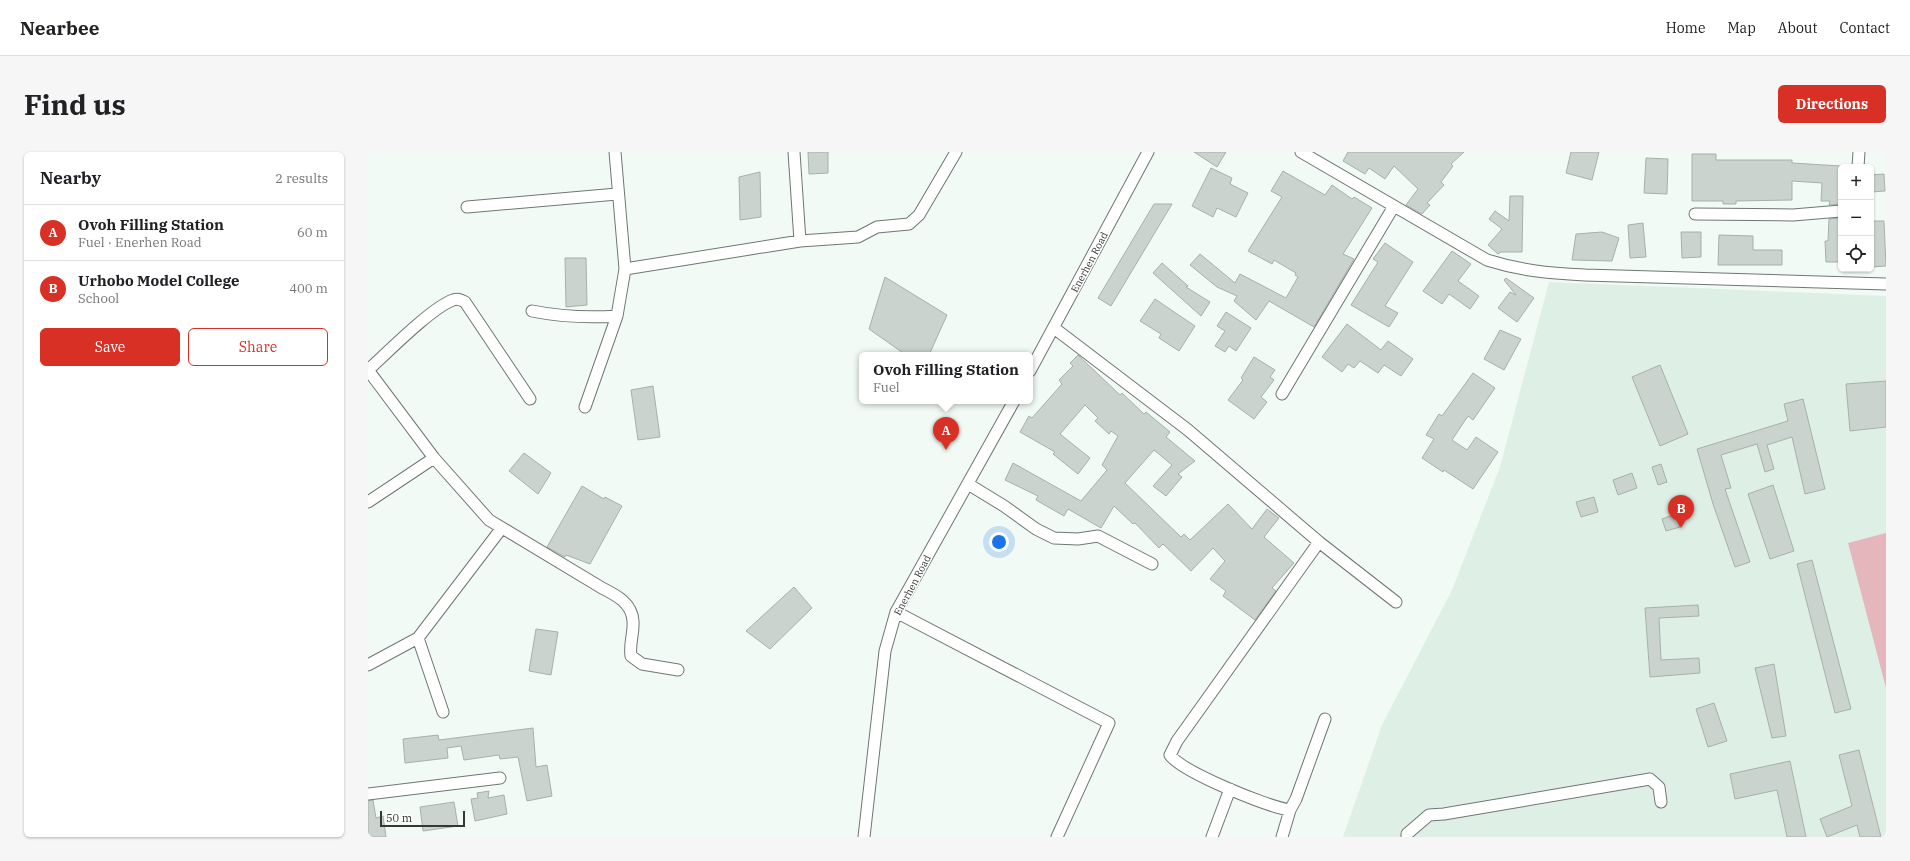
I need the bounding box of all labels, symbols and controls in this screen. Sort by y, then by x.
text: Nearbee [20,16,99,40]
text: Home [1666,19,1705,37]
text: Map [1727,19,1756,37]
text: About [1778,19,1817,37]
text: Contact [1839,19,1890,37]
button: Directions [1778,85,1886,123]
text: Find us [24,86,126,123]
map controls [1838,164,1874,272]
button: + [1838,164,1874,200]
text: Nearby [40,167,101,189]
text: 2 results [275,170,328,187]
button: − [1838,200,1874,236]
text: Ovoh Filling Station [78,215,224,234]
text: A [48,224,58,241]
text: 60 m [297,224,328,241]
street label: Enerhen Road [1068,230,1111,295]
text: Fuel · Enerhen Road [78,234,202,251]
button: locate [1838,236,1874,272]
text: Urhobo Model College [78,271,240,290]
text: B [48,280,58,297]
text: 400 m [289,280,328,297]
text: School [78,290,119,307]
button: Save [40,328,180,366]
button: Share [188,328,328,366]
popup [859,352,1033,404]
text: Ovoh Filling Station [873,360,1019,379]
text: Fuel [873,379,900,396]
pin: A [933,417,959,450]
pin: B [1668,495,1694,528]
your location [989,532,1009,552]
street label: Enerhen Road [891,553,934,618]
scale bar [380,809,465,828]
text: 50 m [386,811,412,825]

